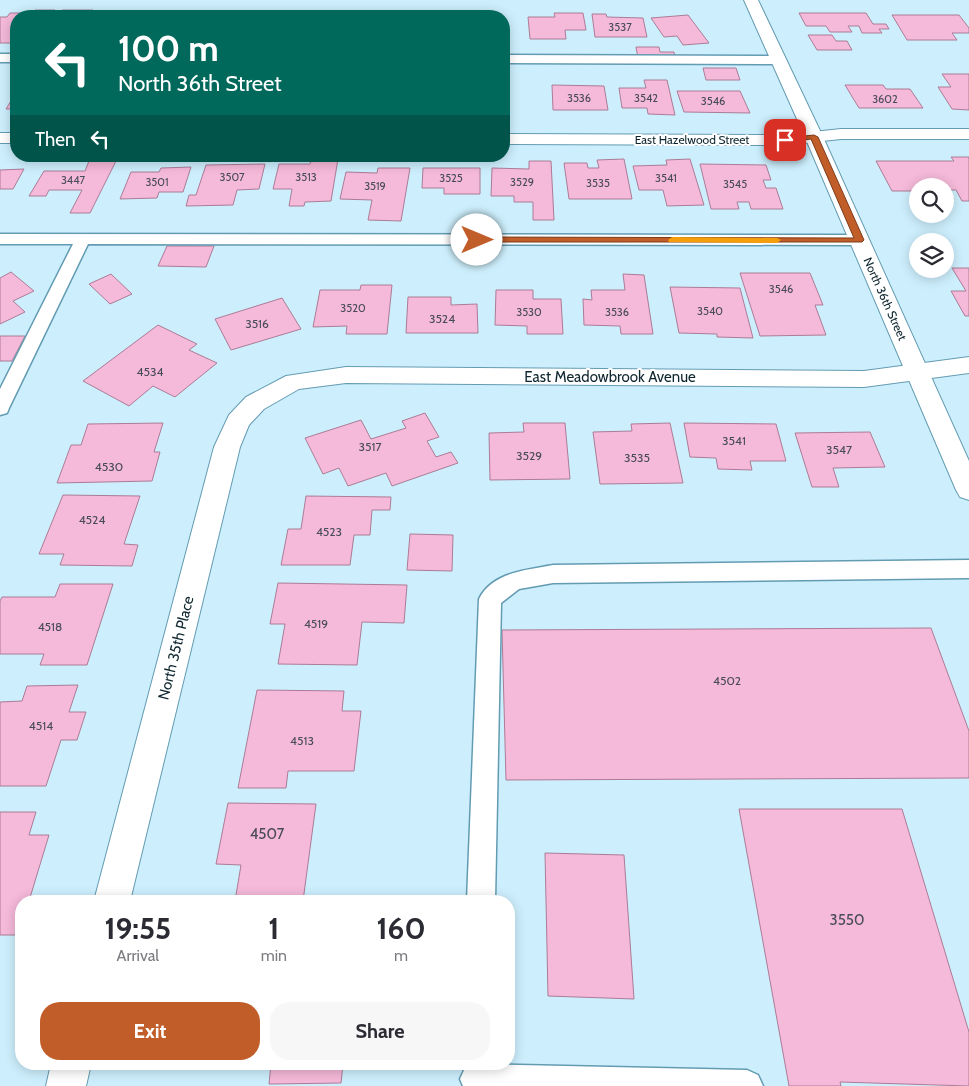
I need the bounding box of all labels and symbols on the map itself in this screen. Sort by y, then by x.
house number: 3537 [608,20,632,34]
house number: 3536 [567,91,591,105]
house number: 3542 [634,91,658,105]
house number: 3602 [872,92,898,106]
house number: 3546 [701,94,725,108]
pin [764,119,806,161]
street label: East Hazelwood Street [635,132,749,147]
house number: 3507 [220,170,245,184]
house number: 3513 [295,170,317,184]
house number: 3525 [439,171,463,185]
house number: 3541 [655,171,677,185]
house number: 3447 [61,173,86,187]
house number: 3501 [145,175,169,189]
house number: 3529 [510,175,534,189]
house number: 3535 [586,176,610,190]
house number: 3545 [723,177,747,191]
house number: 3519 [364,179,386,193]
position arrow [450,213,502,265]
street label: North 36th Street [860,255,910,343]
house number: 3546 [769,282,793,296]
house number: 3520 [340,301,366,315]
house number: 3540 [697,304,723,318]
house number: 3530 [516,305,542,319]
house number: 3536 [605,305,629,319]
house number: 3524 [429,311,455,326]
house number: 3516 [245,316,269,331]
house number: 4534 [137,364,163,379]
street label: East Meadowbrook Avenue [524,368,696,386]
house number: 3541 [722,433,746,448]
house number: 3517 [359,439,381,454]
house number: 3547 [826,442,852,457]
house number: 3529 [516,448,542,463]
house number: 3535 [624,450,650,465]
house number: 4530 [95,459,123,474]
house number: 4524 [79,512,105,527]
house number: 4523 [316,524,342,539]
street label: North 35th Place [154,594,198,702]
house number: 4519 [304,616,328,631]
house number: 4518 [38,619,62,634]
house number: 4502 [713,673,741,688]
house number: 4514 [29,718,53,733]
house number: 4513 [290,733,314,748]
house number: 4507 [250,825,285,843]
house number: 3550 [830,911,864,929]

